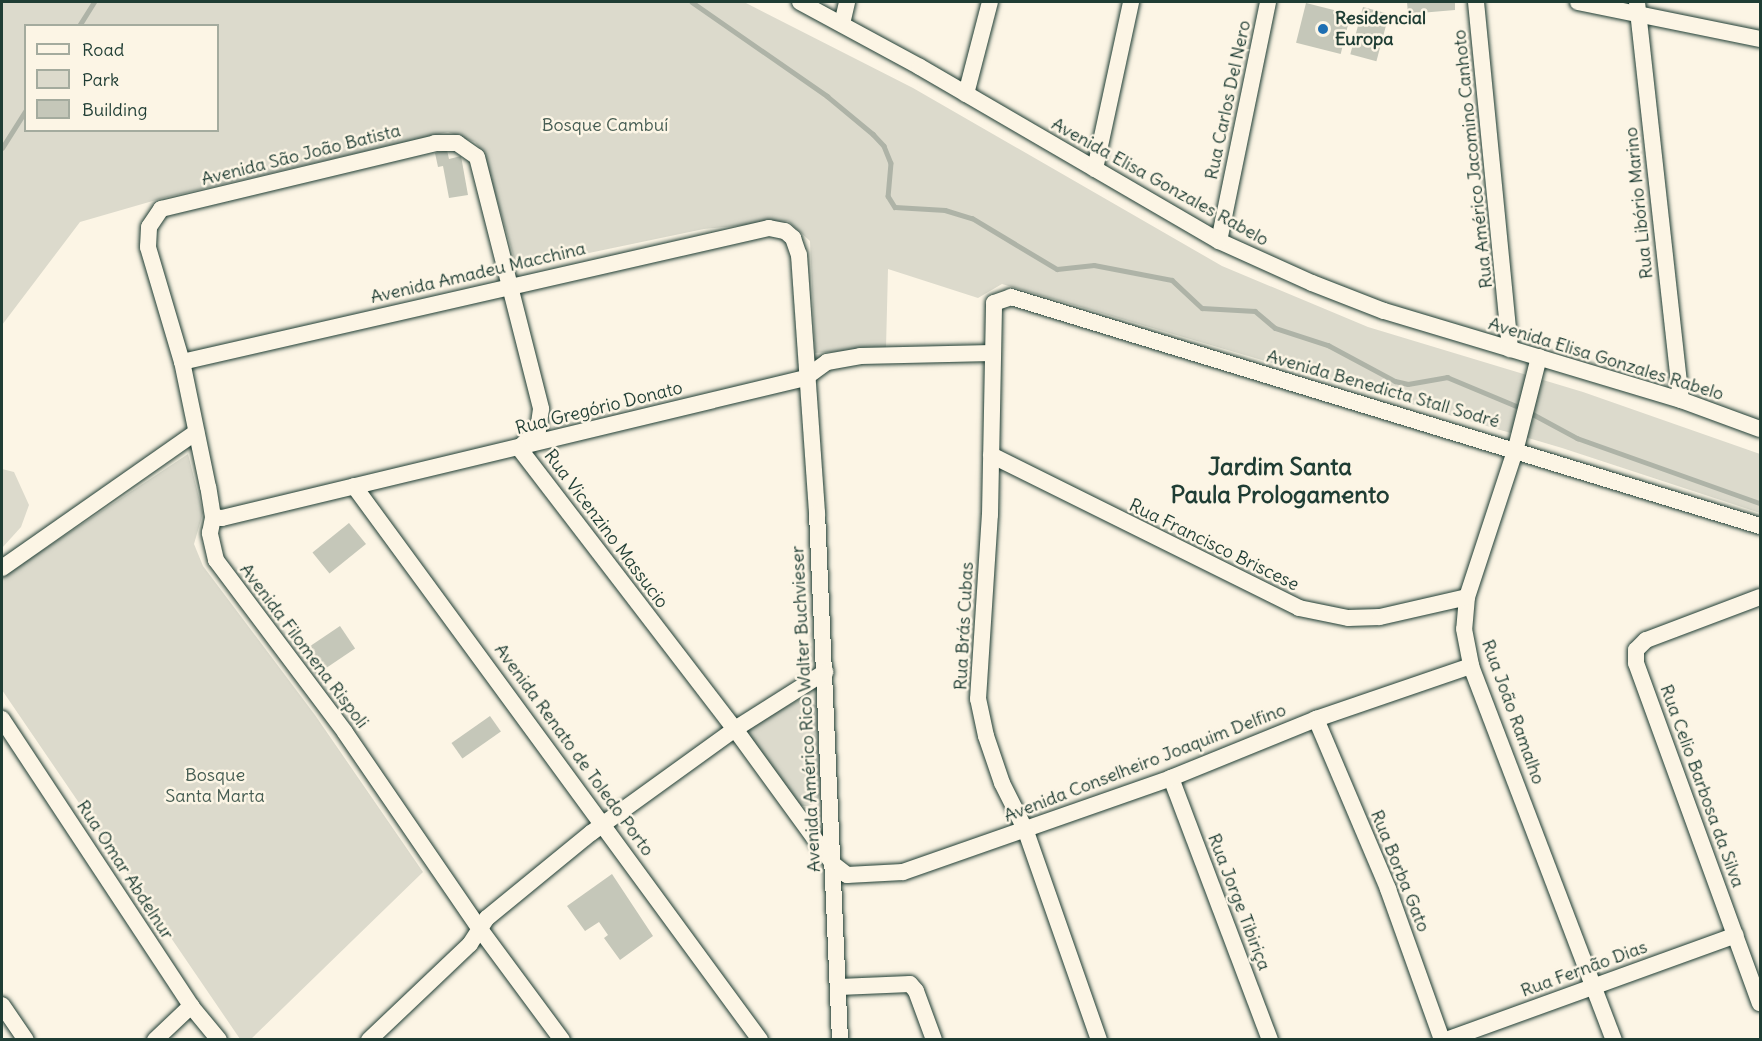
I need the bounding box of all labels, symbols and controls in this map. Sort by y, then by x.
place label: Residencial Europa [1335,8,1426,50]
street label: Rua Carlos Del Nero [1201,18,1255,182]
marker: Residencial Europa [1316,22,1330,36]
legend [24,24,219,132]
street label: Rua Américo Jacomino Canhoto [1449,28,1497,290]
text: Road [82,38,124,61]
text: Park [82,68,119,91]
text: Building [82,98,147,121]
street label: Avenida Elisa Gonzales Rabelo [1048,113,1272,251]
park label: Bosque Cambuí [542,114,668,136]
street label: Avenida São João Batista [199,120,403,190]
street label: Rua Libório Marino [1620,126,1658,280]
street label: Avenida Amadeu Macchina [368,238,588,308]
street label: Avenida Elisa Gonzales Rabelo [1486,313,1726,405]
street label: Avenida Benedicta Stall Sodré [1264,345,1502,433]
street label: Rua Gregório Donato [513,377,685,439]
street label: Rua Vicenzino Massucio [539,445,673,613]
district label: Jardim Santa Paula Prologamento [1171,453,1389,509]
street label: Rua Francisco Briscese [1126,494,1302,596]
street label: Avenida Américo Rico Walter Buchvieser [787,545,825,873]
street label: Avenida Filomena Rispoli [235,559,373,733]
street label: Rua Brás Cubas [950,561,978,691]
street label: Rua João Ramalho [1477,637,1549,787]
street label: Avenida Renato de Toledo Porto [490,640,658,860]
street label: Rua Celio Barbosa da Silva [1655,682,1749,890]
street label: Avenida Conselheiro Joaquim Delfino [1001,699,1289,827]
park label: Bosque Santa Marta [165,765,265,808]
street label: Rua Omar Abdelnur [72,796,178,944]
street label: Rua Borba Gato [1366,807,1434,935]
street label: Rua Jorge Tibiriça [1203,831,1275,973]
street label: Rua Fernão Dias [1518,936,1650,1002]

